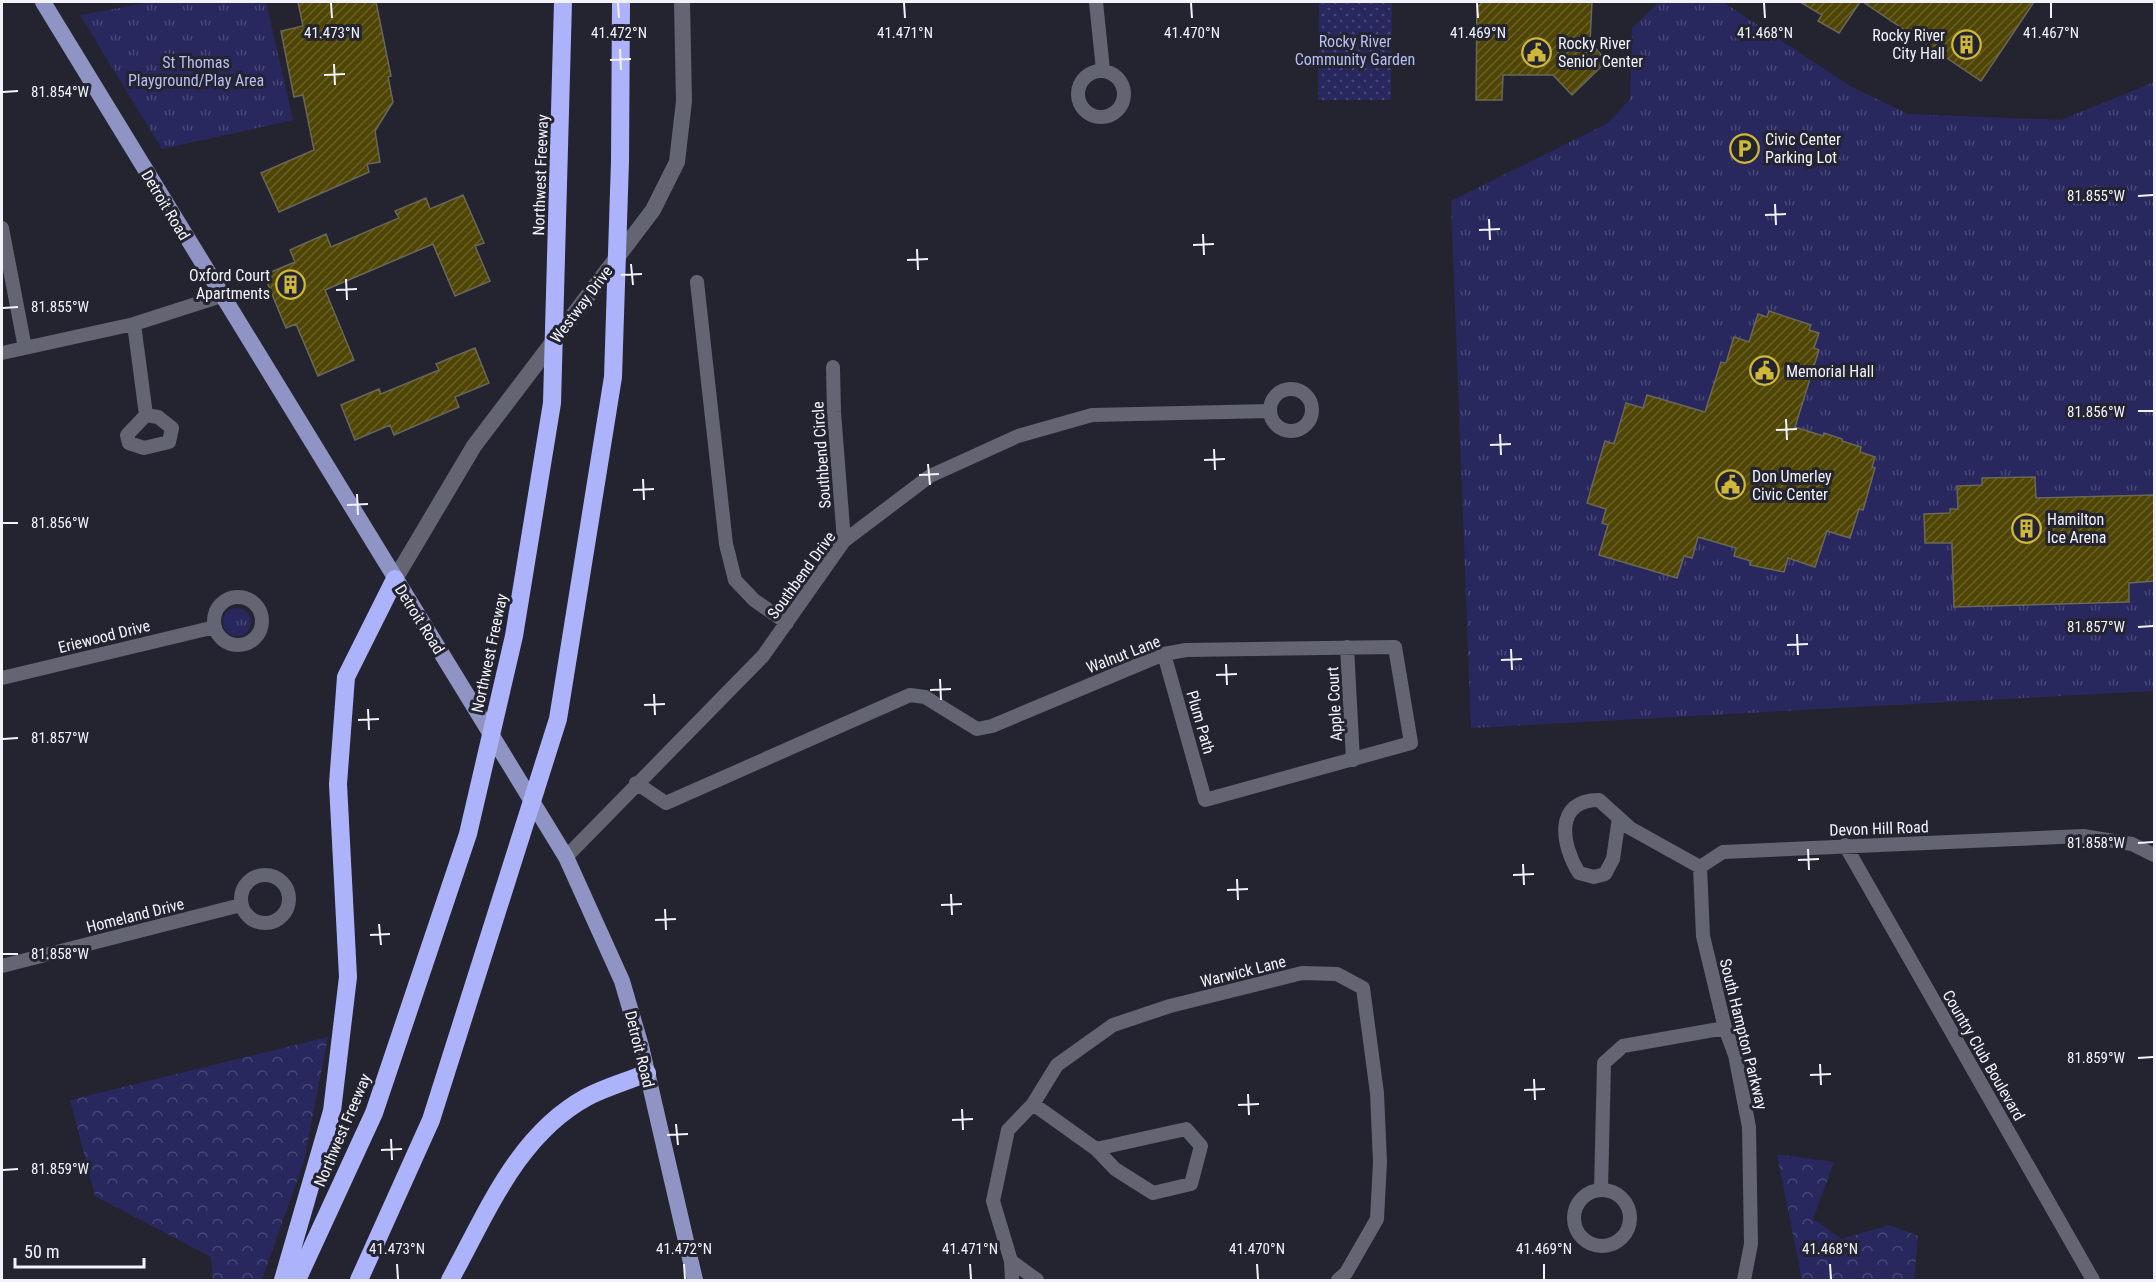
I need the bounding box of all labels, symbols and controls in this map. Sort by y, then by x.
text: 41.473°N [304,24,360,42]
text: 41.472°N [591,24,647,42]
text: 41.471°N [877,24,933,42]
text: 41.470°N [1164,24,1220,42]
text: 41.469°N [1450,24,1506,42]
text: 41.468°N [1737,24,1793,42]
text: 41.467°N [2023,24,2079,42]
place label: Rocky River City Hall [1872,26,1945,63]
building icon: Rocky River City Hall [1950,28,1982,60]
park label: Rocky River Community Garden [1295,32,1415,69]
place label: Rocky River Senior Center [1558,34,1643,71]
public building icon: Rocky River Senior Center [1521,36,1553,68]
park label: St Thomas Playground/Play Area [128,53,264,90]
text: 81.854°W [31,83,90,101]
street label: Northwest Freeway [529,114,552,236]
place label: Civic Center Parking Lot [1765,130,1841,167]
parking icon: Civic Center Parking Lot [1728,132,1760,164]
street label: Detroit Road [137,167,194,244]
text: 81.855°W [2067,187,2126,205]
street label: Westway Drive [546,262,617,347]
place label: Oxford Court Apartments [189,266,270,303]
building icon: Oxford Court Apartments [275,268,307,300]
text: 81.855°W [31,298,90,316]
public building icon: Memorial Hall [1749,355,1781,387]
place label: Memorial Hall [1786,362,1874,381]
street label: Southbend Circle [808,401,835,509]
text: 81.856°W [2067,403,2126,421]
place label: Don Umerley Civic Center [1752,467,1832,504]
public building icon: Don Umerley Civic Center [1715,469,1747,501]
place label: Hamilton Ice Arena [2047,510,2106,547]
building icon: Hamilton Ice Arena [2010,512,2042,544]
text: 81.856°W [31,514,90,532]
street label: Southbend Drive [763,528,839,623]
street label: Detroit Road [391,581,448,658]
street label: Northwest Freeway [468,592,511,714]
street label: Eriewood Drive [56,616,152,657]
text: 81.857°W [2067,618,2126,636]
street label: Walnut Lane [1084,632,1163,677]
street label: Apple Court [1323,666,1346,742]
street label: Plum Path [1182,688,1219,756]
text: 81.857°W [31,729,90,747]
street label: Devon Hill Road [1829,817,1929,840]
text: 81.858°W [2067,834,2126,852]
street label: Homeland Drive [84,894,186,937]
text: 81.858°W [31,945,90,963]
street label: Warwick Lane [1198,952,1288,991]
street label: South Hampton Parkway [1716,957,1772,1112]
street label: Country Club Boulevard [1939,987,2029,1124]
street label: Detroit Road [621,1009,658,1089]
text: 81.859°W [2067,1049,2126,1067]
street label: Northwest Freeway [310,1070,375,1190]
text: 81.859°W [31,1160,90,1178]
scale bar [15,1231,144,1269]
text: 41.473°N [369,1240,425,1258]
text: 41.472°N [656,1240,712,1258]
text: 41.471°N [942,1240,998,1258]
text: 41.470°N [1229,1240,1285,1258]
text: 41.469°N [1516,1240,1572,1258]
text: 41.468°N [1802,1240,1858,1258]
text: 50 m [24,1241,59,1262]

